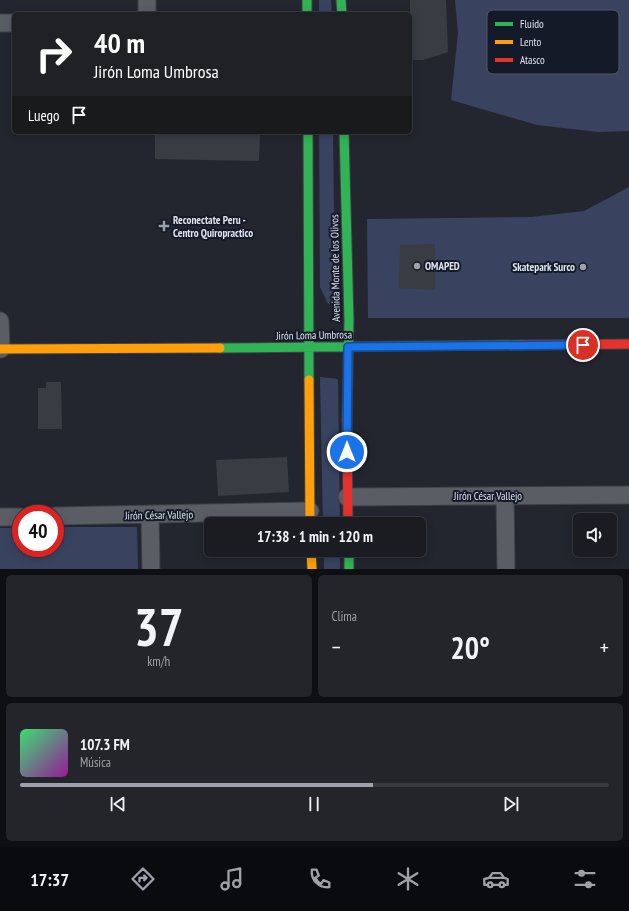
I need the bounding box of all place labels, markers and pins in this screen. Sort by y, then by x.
place label: Reconectate Peru - Centro Quiropractico [173,213,253,240]
marker: Reconectate Peru - Centro Quiropractico [158,220,170,232]
place label: OMAPED [425,259,460,273]
place label: Skatepark Surco [512,260,575,274]
marker: OMAPED [412,261,422,271]
marker: Skatepark Surco [578,262,588,272]
pin [566,328,600,362]

